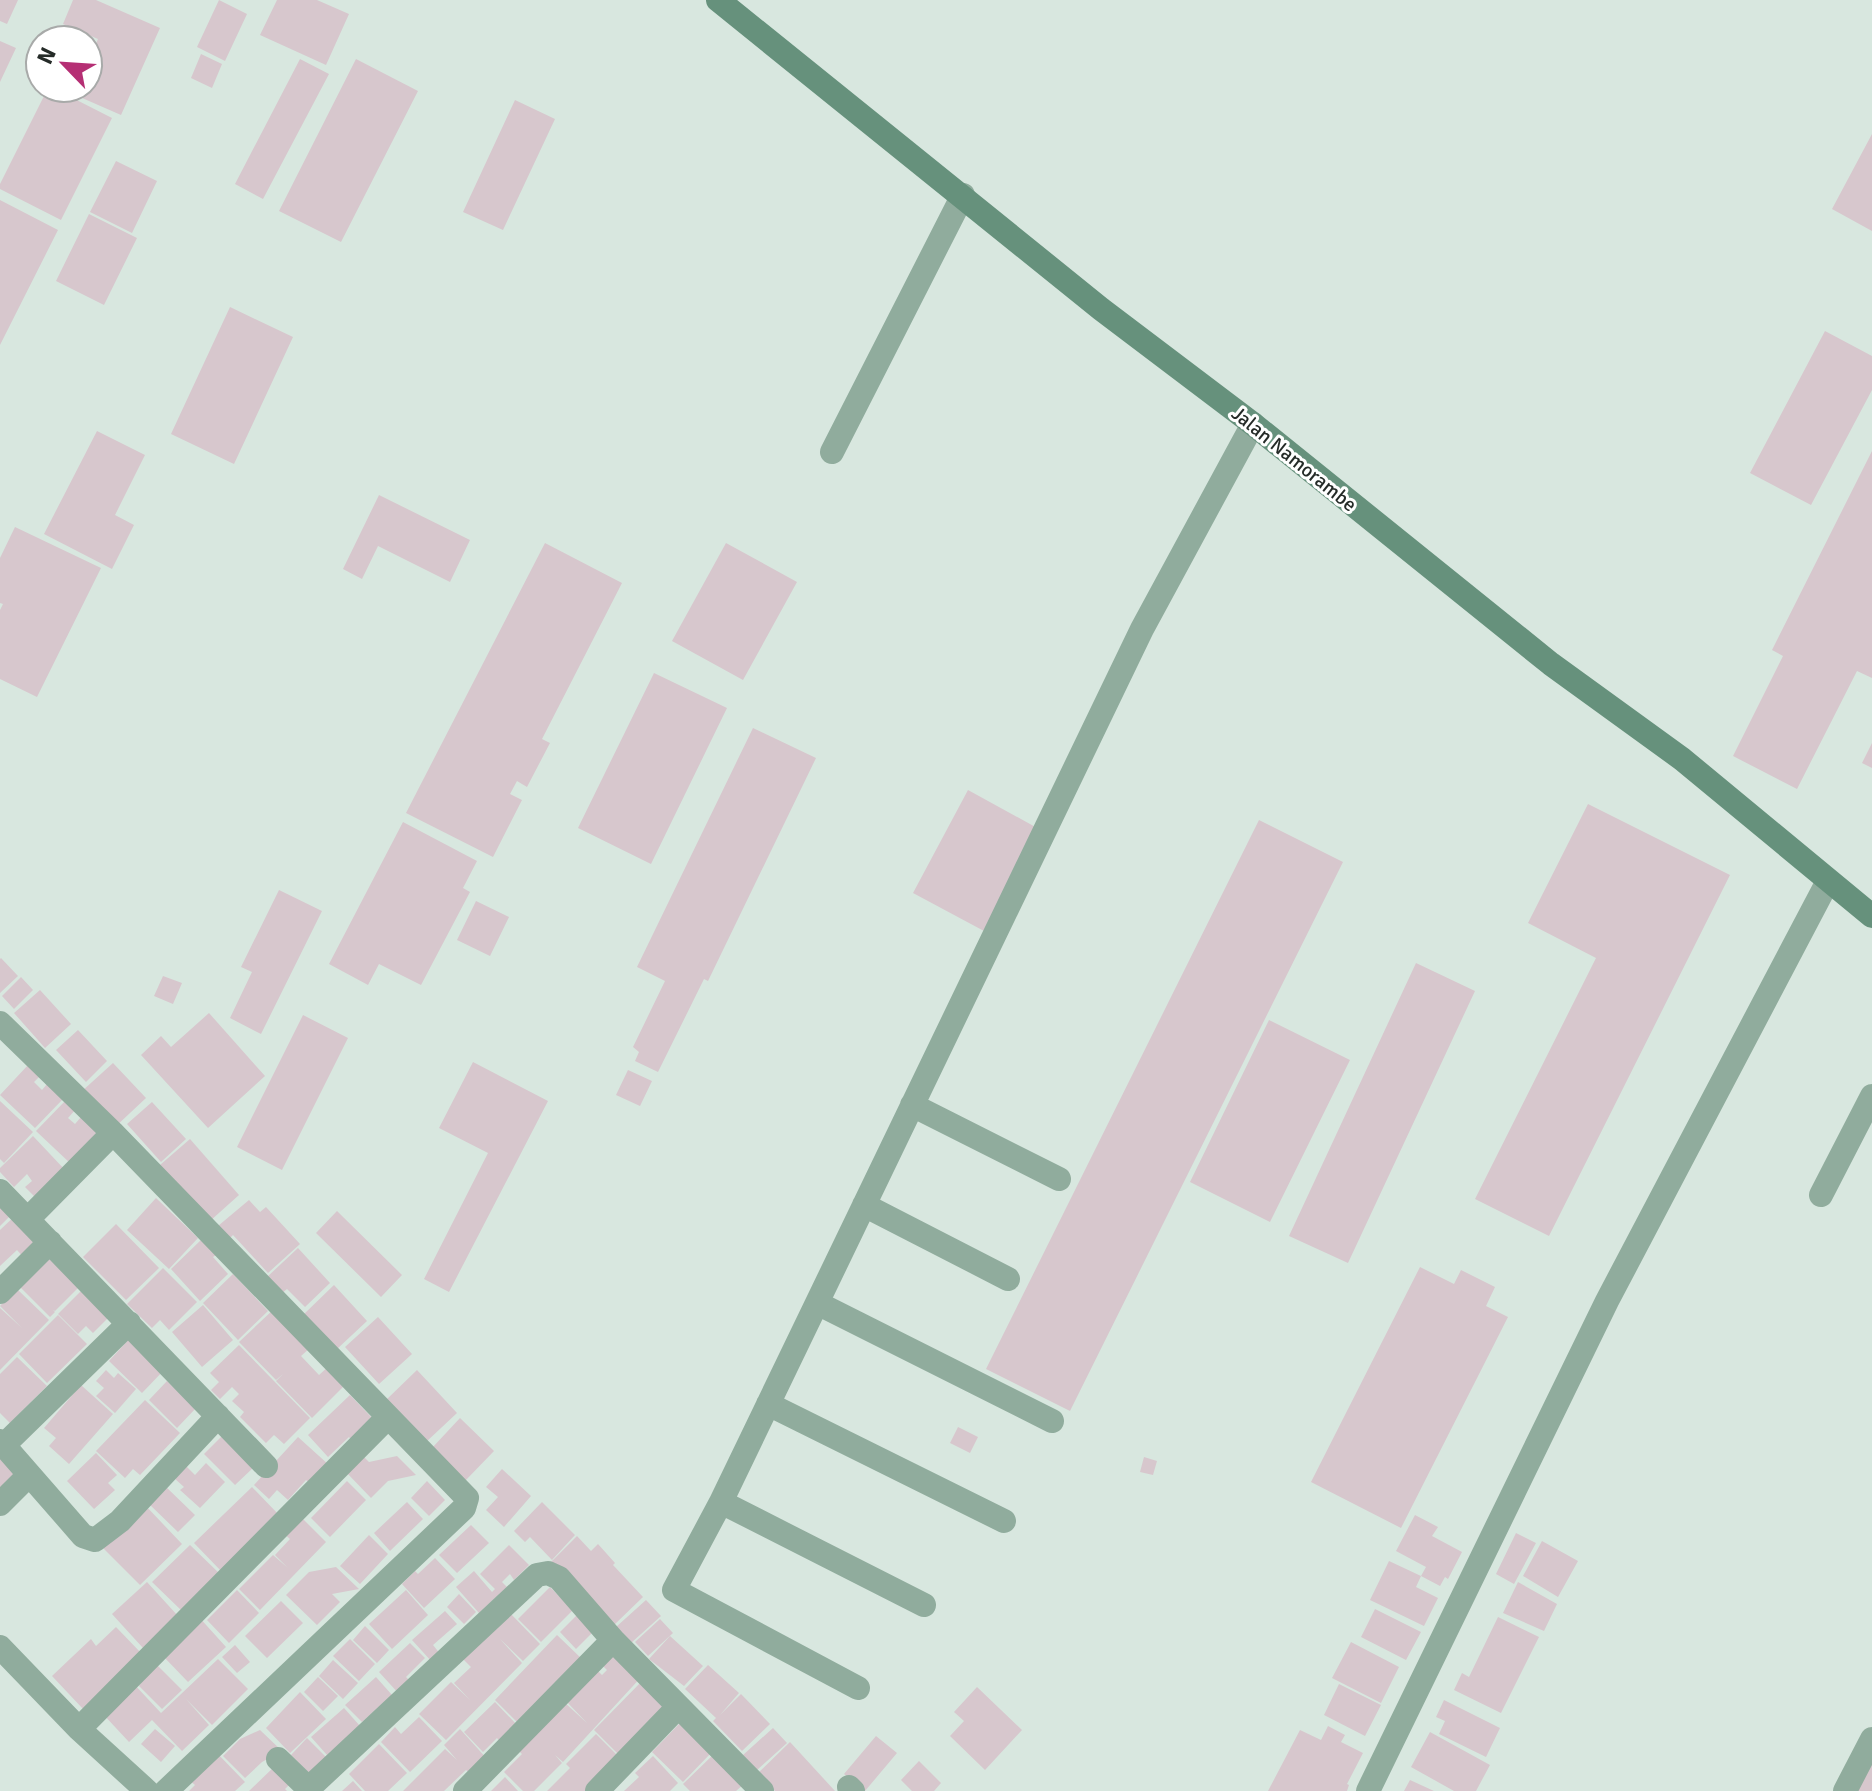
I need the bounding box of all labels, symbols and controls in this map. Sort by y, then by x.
north arrow [24,24,104,104]
text: N [31,43,62,68]
street label: Jalan Namorambe [1226,401,1362,517]

